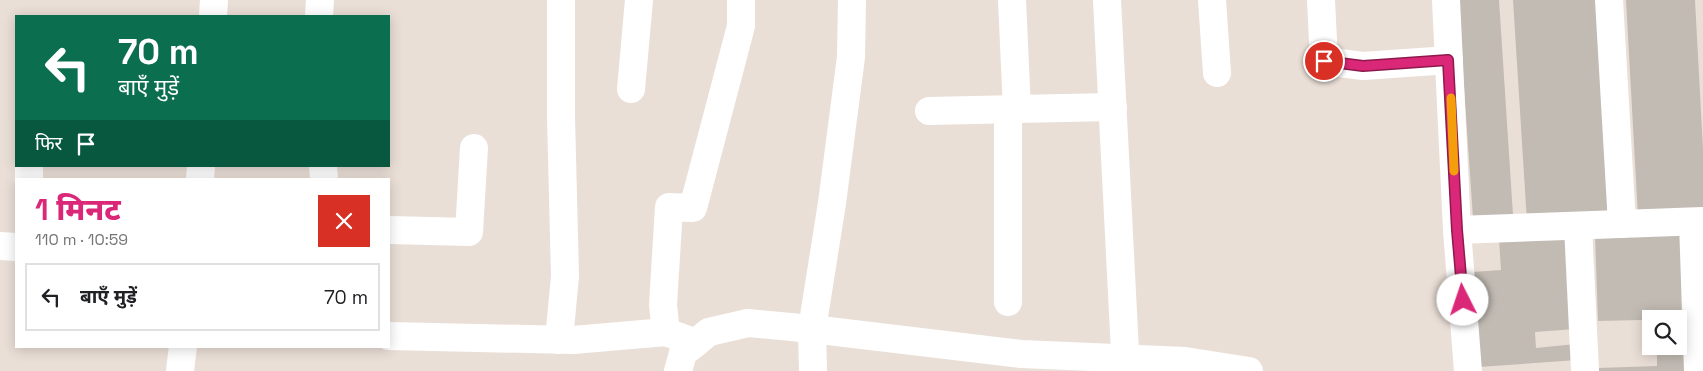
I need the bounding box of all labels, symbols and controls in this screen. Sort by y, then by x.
text: 70 m [118,30,199,74]
icon: left [35,35,100,100]
pin [1303,40,1345,82]
icon: arrive [1310,47,1338,75]
text: बाएँ मुड़ें [118,73,179,101]
icon: arrive [72,130,100,158]
text: फिर [35,131,62,156]
text: 1 मिनट [35,190,121,229]
button: close [318,195,370,247]
text: 110 m · 10:59 [35,229,128,250]
position arrow [1436,273,1488,325]
icon: left [37,283,65,311]
text: बाएँ मुड़ें [80,284,137,309]
text: 70 m [324,285,368,310]
map controls [1642,310,1687,355]
button: search [1642,310,1687,355]

